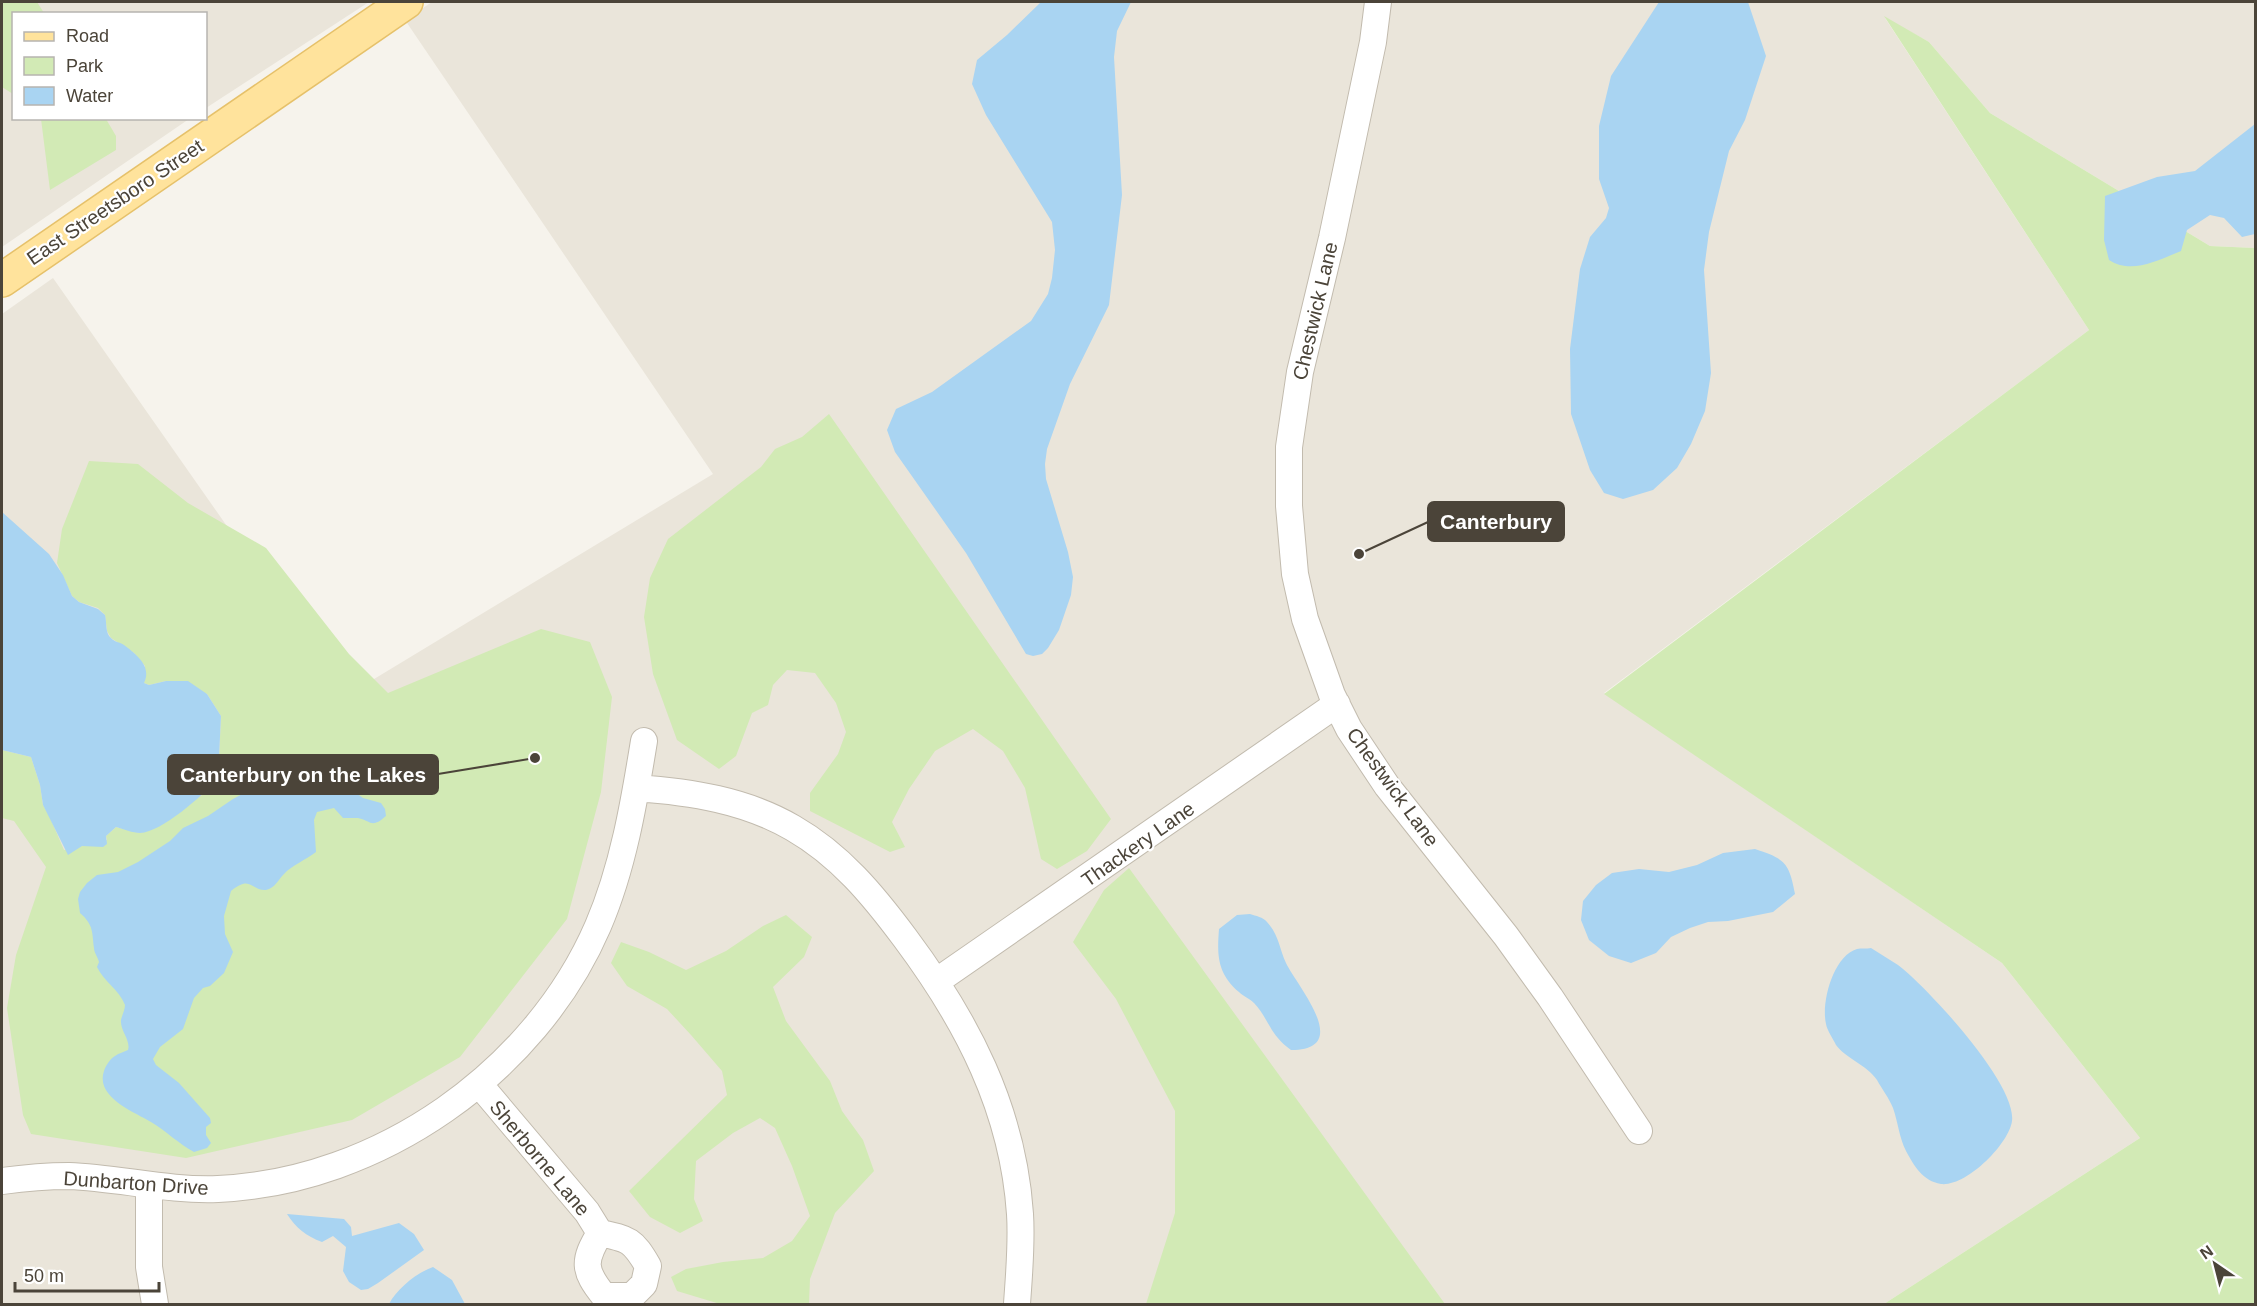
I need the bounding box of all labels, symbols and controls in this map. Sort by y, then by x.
legend [12,12,207,120]
text: Road [66,26,109,46]
text: Park [66,56,104,76]
text: Water [66,86,113,106]
street label: East Streetsboro Street [23,135,208,269]
street label: Chestwick Lane [1288,240,1342,382]
callout: Canterbury [1428,502,1564,541]
text: Canterbury [1440,510,1552,533]
street label: Chestwick Lane [1343,723,1443,851]
callout: Canterbury on the Lakes [168,755,438,794]
text: Canterbury on the Lakes [180,763,426,786]
street label: Thackery Lane [1078,797,1198,891]
street label: Sherborne Lane [485,1096,595,1220]
street label: Dunbarton Drive [63,1167,209,1199]
north arrow [2185,1234,2245,1294]
text: N [2197,1242,2216,1262]
scale bar [15,1255,159,1293]
text: 50 m [24,1266,64,1286]

